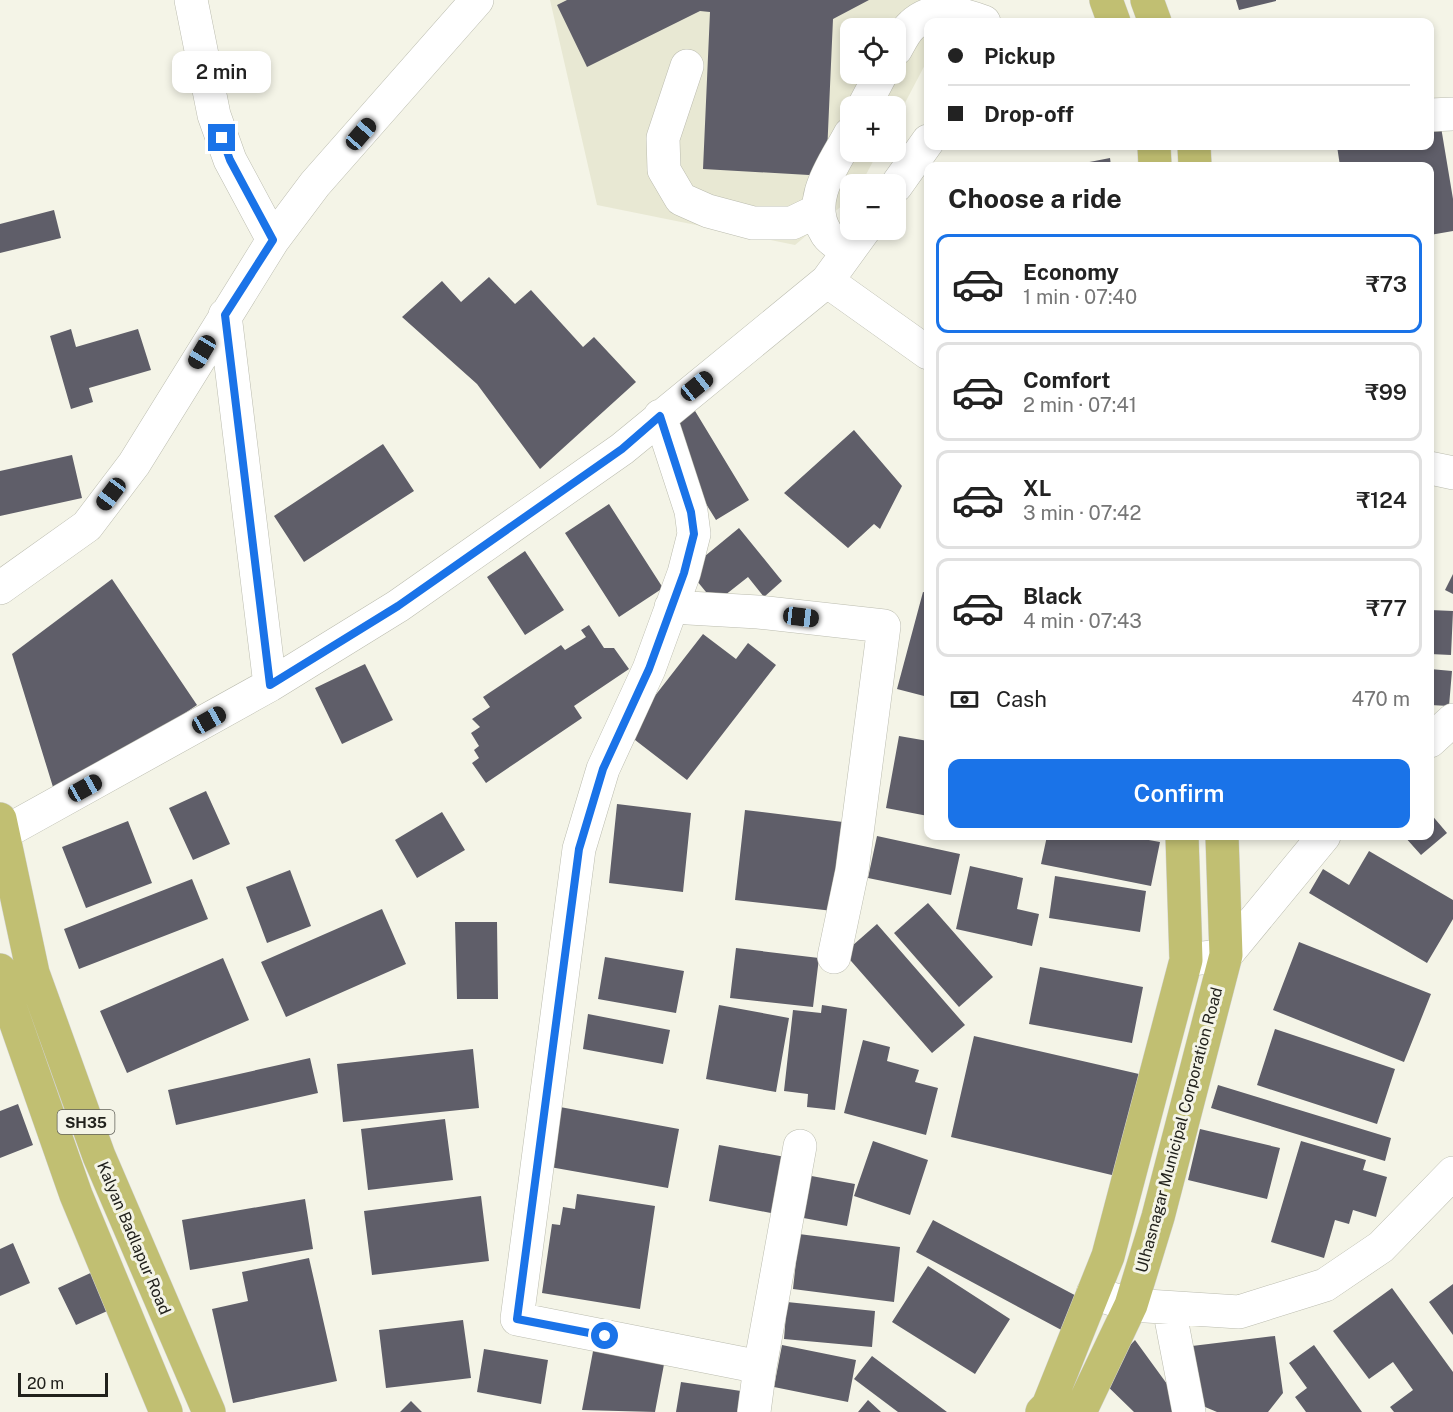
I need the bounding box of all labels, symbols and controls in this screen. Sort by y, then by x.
map controls [840,18,906,240]
button: locate [840,18,906,84]
text: Pickup [984,43,1055,69]
callout: 2 min [172,51,272,93]
text: 2 min [196,60,247,84]
button: + [840,96,906,162]
text: Drop-off [984,101,1074,127]
car [342,115,380,153]
route end [208,124,235,151]
button: − [840,174,906,240]
text: Choose a ride [948,182,1122,214]
icon: car [951,257,1005,311]
text: Economy [1023,259,1119,285]
text: ₹73 [1366,271,1407,297]
text: 1 min · 07:40 [1023,285,1137,309]
car [185,332,219,372]
icon: car [951,365,1005,419]
text: Comfort [1023,367,1110,393]
car [677,368,717,404]
text: ₹99 [1365,379,1407,405]
text: 2 min · 07:41 [1023,393,1137,417]
icon: car [951,473,1005,527]
car [93,474,129,514]
text: XL [1023,475,1051,501]
text: ₹124 [1356,487,1407,513]
text: 3 min · 07:42 [1023,501,1141,525]
icon: car [951,581,1005,635]
text: Black [1023,583,1082,609]
text: ₹77 [1366,595,1407,621]
car [782,606,820,628]
text: 4 min · 07:43 [1023,609,1142,633]
icon: cash [948,683,981,716]
text: Cash [996,686,1047,712]
text: 470 m [1351,687,1410,711]
car [189,703,229,737]
button: Confirm [948,759,1410,828]
car [65,771,105,805]
street label: Ulhasnagar Municipal Corporation Road [1132,985,1226,1275]
road number: SH35 [58,1110,115,1134]
street label: Kalyan Badlapur Road [93,1159,175,1317]
route start [591,1322,618,1349]
scale bar [18,1370,108,1398]
text: 20 m [27,1374,64,1393]

